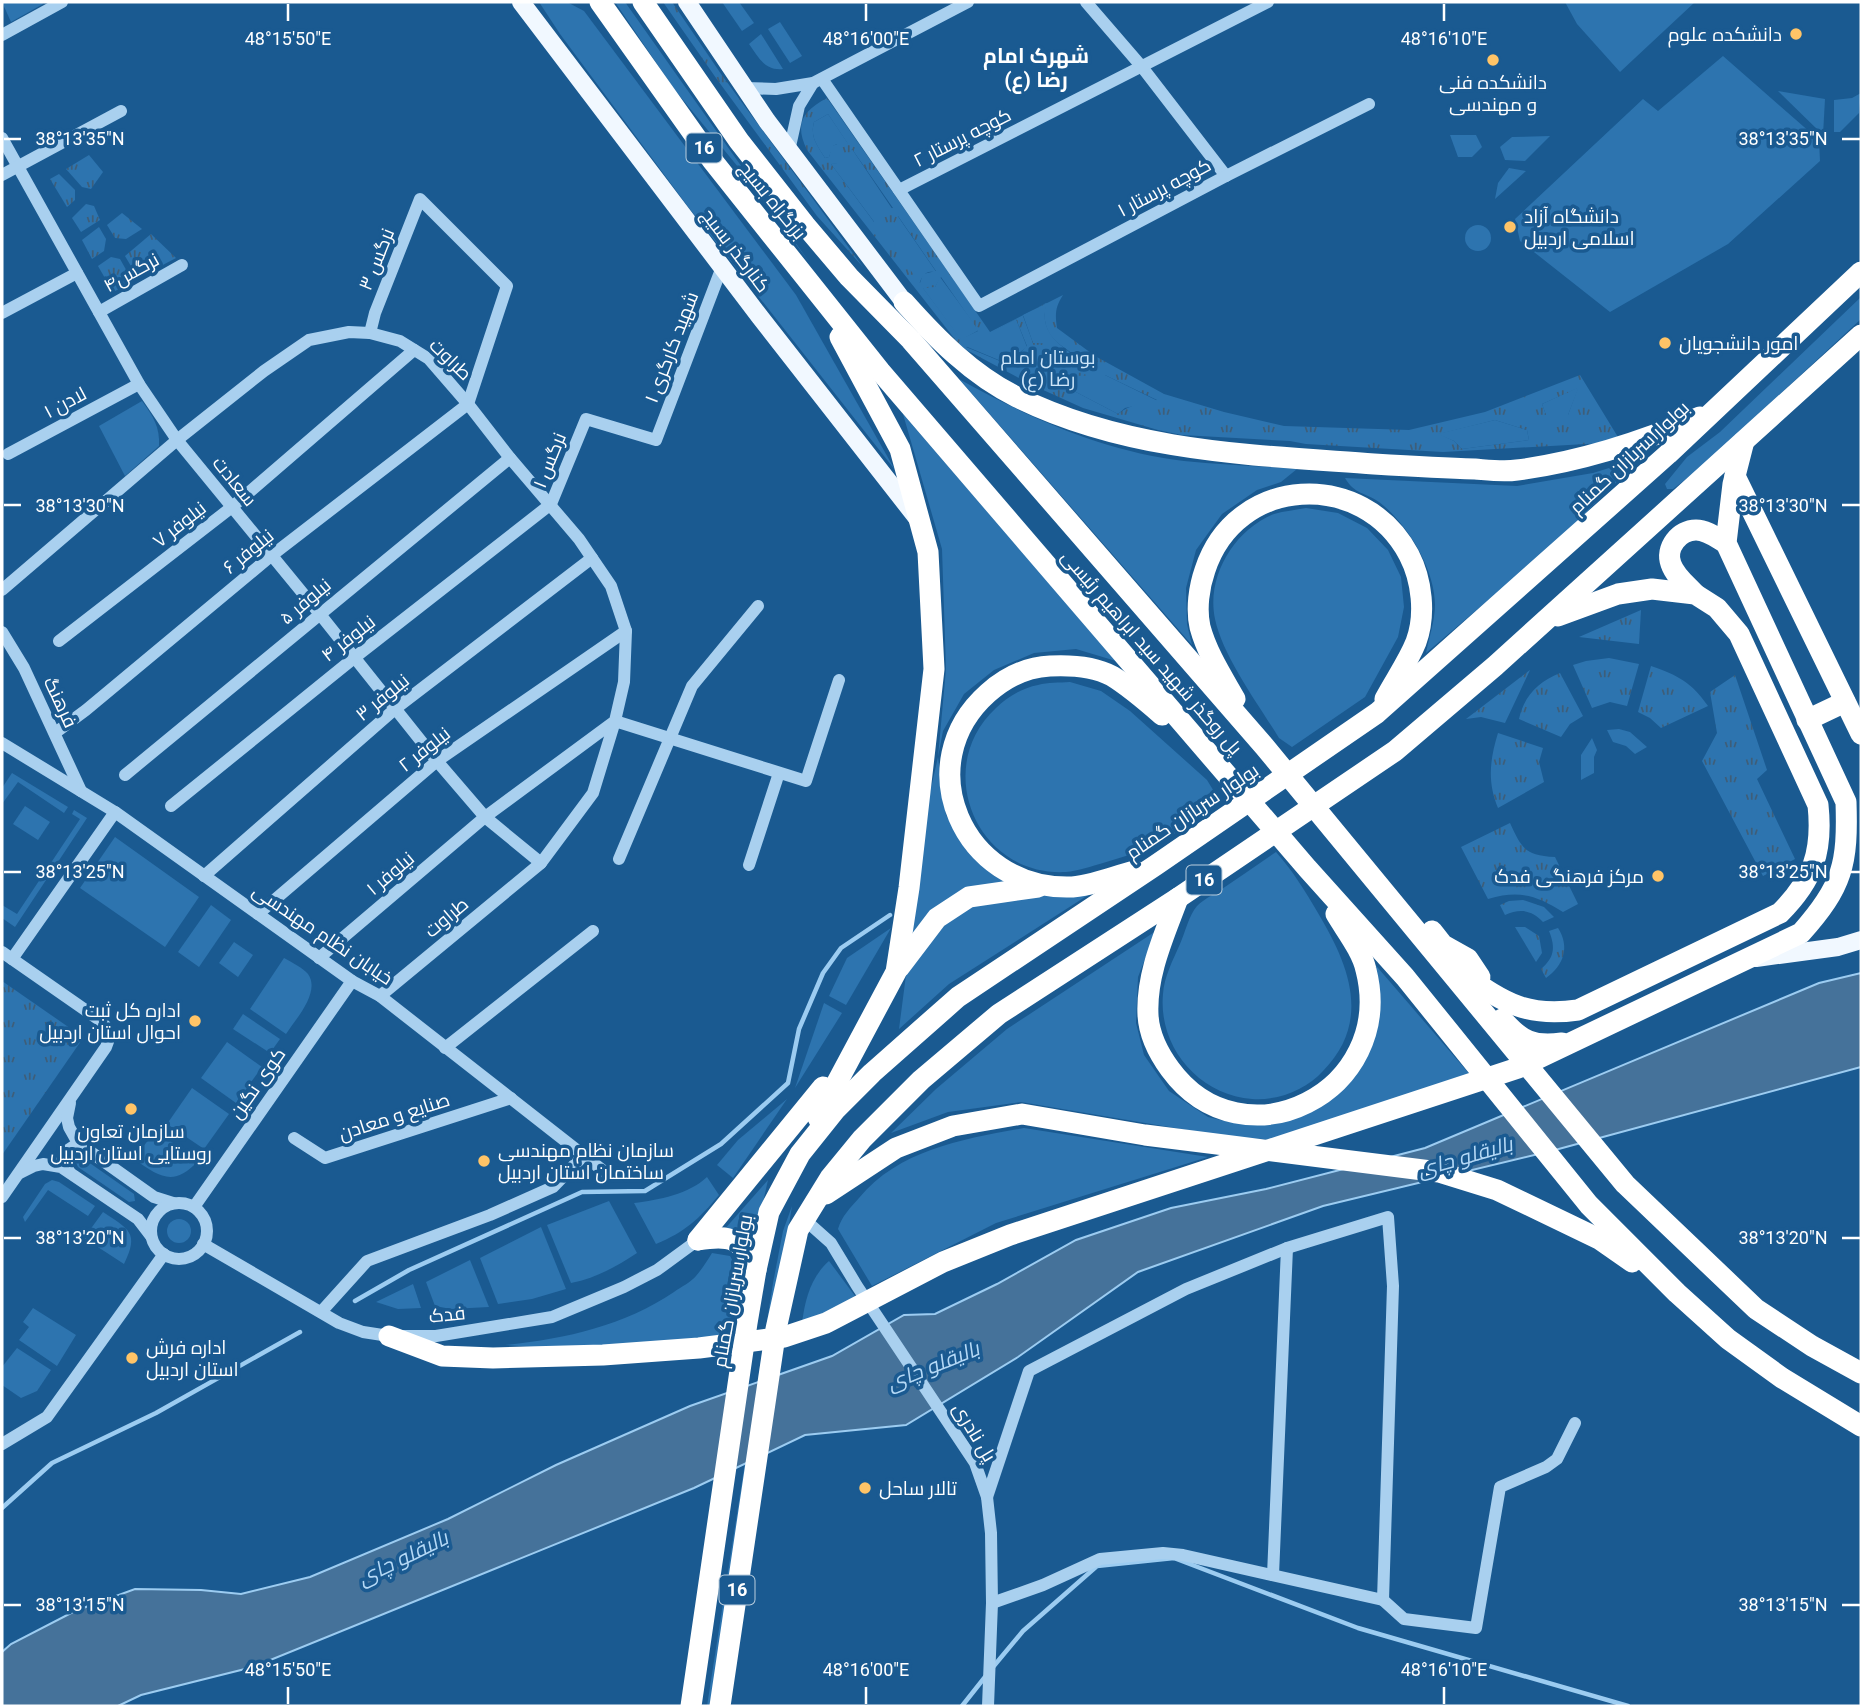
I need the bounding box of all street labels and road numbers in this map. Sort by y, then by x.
street label: کوچه پرستار ۲ [910,103,1015,173]
road number: 16 [686,134,722,162]
street label: کوچه پرستار ۱ [1114,153,1215,223]
street label: بزرگراه بسیج [732,156,811,245]
street label: کنارگذر بسیج [695,204,775,298]
street label: نرگس ۳ [354,225,399,294]
street label: نرگس۴ [99,248,163,297]
street label: شهید کارگری ۱ [640,288,703,406]
street label: طراوت [425,334,477,385]
street label: لادن ۱ [40,382,90,423]
street label: بولوار سربازان گمنام [1565,396,1695,520]
street label: نرگس ۱ [528,429,571,491]
street label: سعادت [208,452,262,511]
street label: نیلوفر ۷ [148,496,211,552]
street label: نیلوفر ۶ [218,524,278,579]
street label: پل روگذر شهید سید ابراهیم رئیسی [1055,545,1247,761]
street label: نیلوفر ۵ [275,573,336,629]
street label: نیلوفر ۴ [317,610,380,667]
street label: نیلوفر ۳ [351,669,414,726]
street label: فرهنگ [39,673,82,731]
street label: نیلوفر ۲ [394,722,455,777]
street label: بولوار سربازان گمنام [1122,759,1264,866]
street label: نیلوفر ۱ [362,847,419,900]
road number: 16 [1186,866,1222,894]
street label: خیابان نظام مهندسی [247,879,397,992]
street label: طراوت [420,892,473,942]
street label: کوی نگین [224,1043,290,1123]
street label: صنایع و معادن [336,1088,453,1147]
street label: بولوار سربازان گمنام [708,1213,759,1370]
street label: فدک [428,1301,466,1328]
street label: پل نادری [947,1398,1001,1467]
road number: 16 [720,1576,754,1604]

